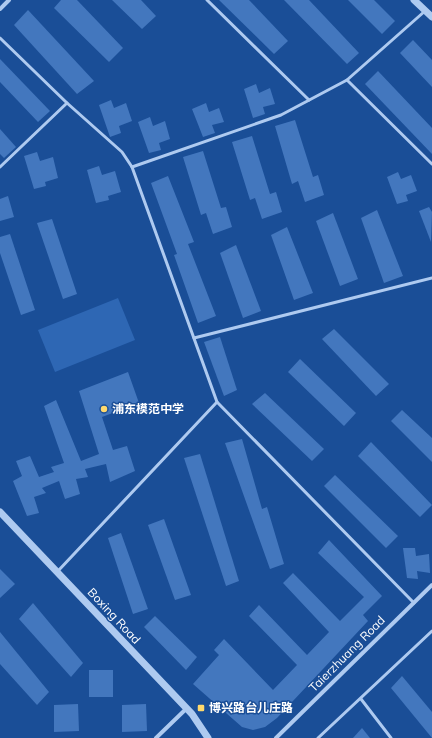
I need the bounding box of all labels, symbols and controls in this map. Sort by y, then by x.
place label: 浦东模范中学 [112,401,184,416]
marker: 浦东模范中学 [99,404,109,414]
street label: Boxing Road [85,585,144,647]
street label: Taierzhuang Road [305,612,388,695]
place label: 博兴路台儿庄路 [209,700,293,715]
marker: 博兴路台儿庄路 [196,703,206,713]

